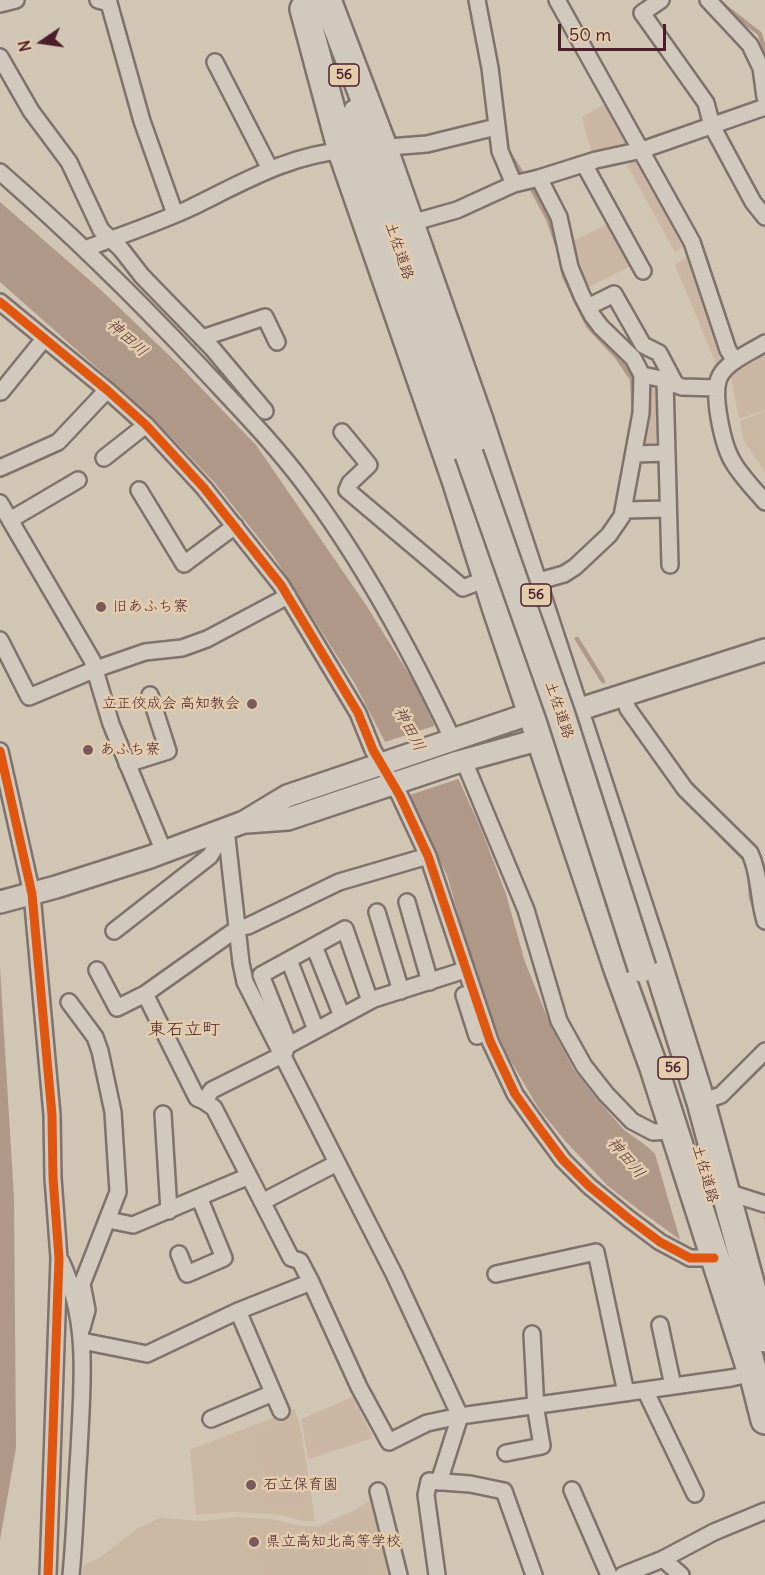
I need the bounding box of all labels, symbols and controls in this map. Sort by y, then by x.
north arrow [12,12,72,72]
scale bar [561,12,669,50]
text: 50 m [569,23,611,46]
text: N [13,38,35,54]
road number: 56 [329,64,359,86]
street label: 土佐道路 [381,220,417,282]
water label: 神田川 [103,315,151,361]
road number: 56 [521,584,551,606]
place label: 旧あふち寮 [113,598,188,616]
marker: 旧あふち寮 [94,600,108,614]
street label: 土佐道路 [541,679,577,741]
place label: 立正佼成会 高知教会 [101,695,240,713]
marker: 立正佼成会 高知教会 [245,697,259,711]
water label: 神田川 [389,703,429,755]
place label: あふち寮 [100,741,160,759]
marker: あふち寮 [81,743,95,757]
district label: 東石立町 [148,1019,220,1041]
road number: 56 [658,1057,688,1079]
water label: 神田川 [603,1133,649,1183]
street label: 土佐道路 [688,1143,722,1205]
place label: 石立保育園 [263,1476,338,1494]
marker: 石立保育園 [244,1478,258,1492]
place label: 県立高知北高等学校 [266,1533,401,1551]
marker: 県立高知北高等学校 [247,1535,261,1549]

